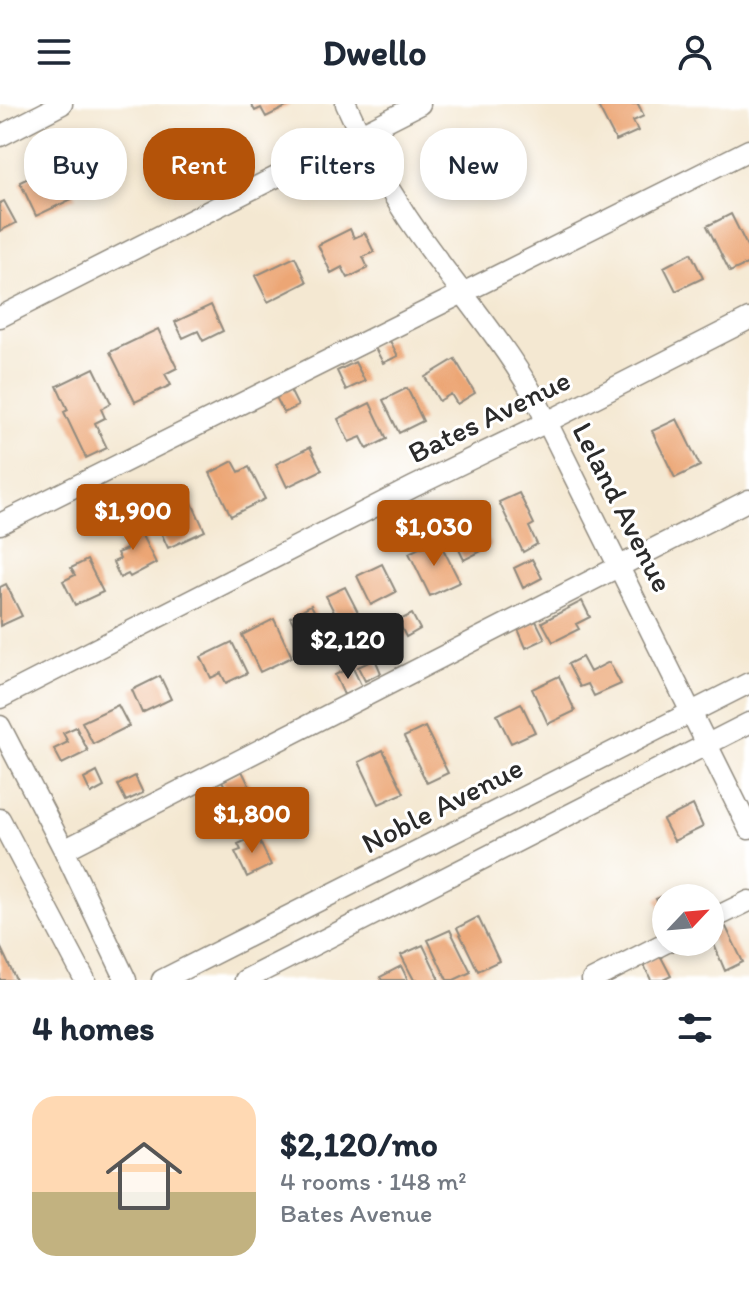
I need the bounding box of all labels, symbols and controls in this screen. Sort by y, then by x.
icon: menu [32,30,76,74]
icon: person [673,30,717,74]
text: Dwello [322,31,427,74]
chip: Buy [24,128,127,200]
chip: Rent [143,128,255,200]
chip: Filters [271,128,404,200]
chip: New [420,128,527,200]
street label: Bates Avenue [402,361,576,471]
street label: Leland Avenue [564,416,682,598]
pin: $1,900 [68,484,198,552]
text: $1,900 [94,494,172,526]
pin: $1,030 [369,500,499,568]
text: $1,030 [395,510,473,542]
pin: $2,120 [283,613,413,681]
text: $2,120 [311,623,385,655]
street label: Noble Avenue [355,749,529,861]
pin: $1,800 [187,787,317,855]
text: $1,800 [213,797,291,829]
north arrow [652,884,724,956]
map controls [652,884,724,956]
icon: filters [673,1006,717,1050]
text: 4 homes [32,1008,155,1049]
text: $2,120/mo [280,1124,438,1165]
icon: home [96,1128,192,1224]
text: 4 rooms · 148 m² [280,1165,467,1197]
text: Bates Avenue [280,1197,432,1229]

